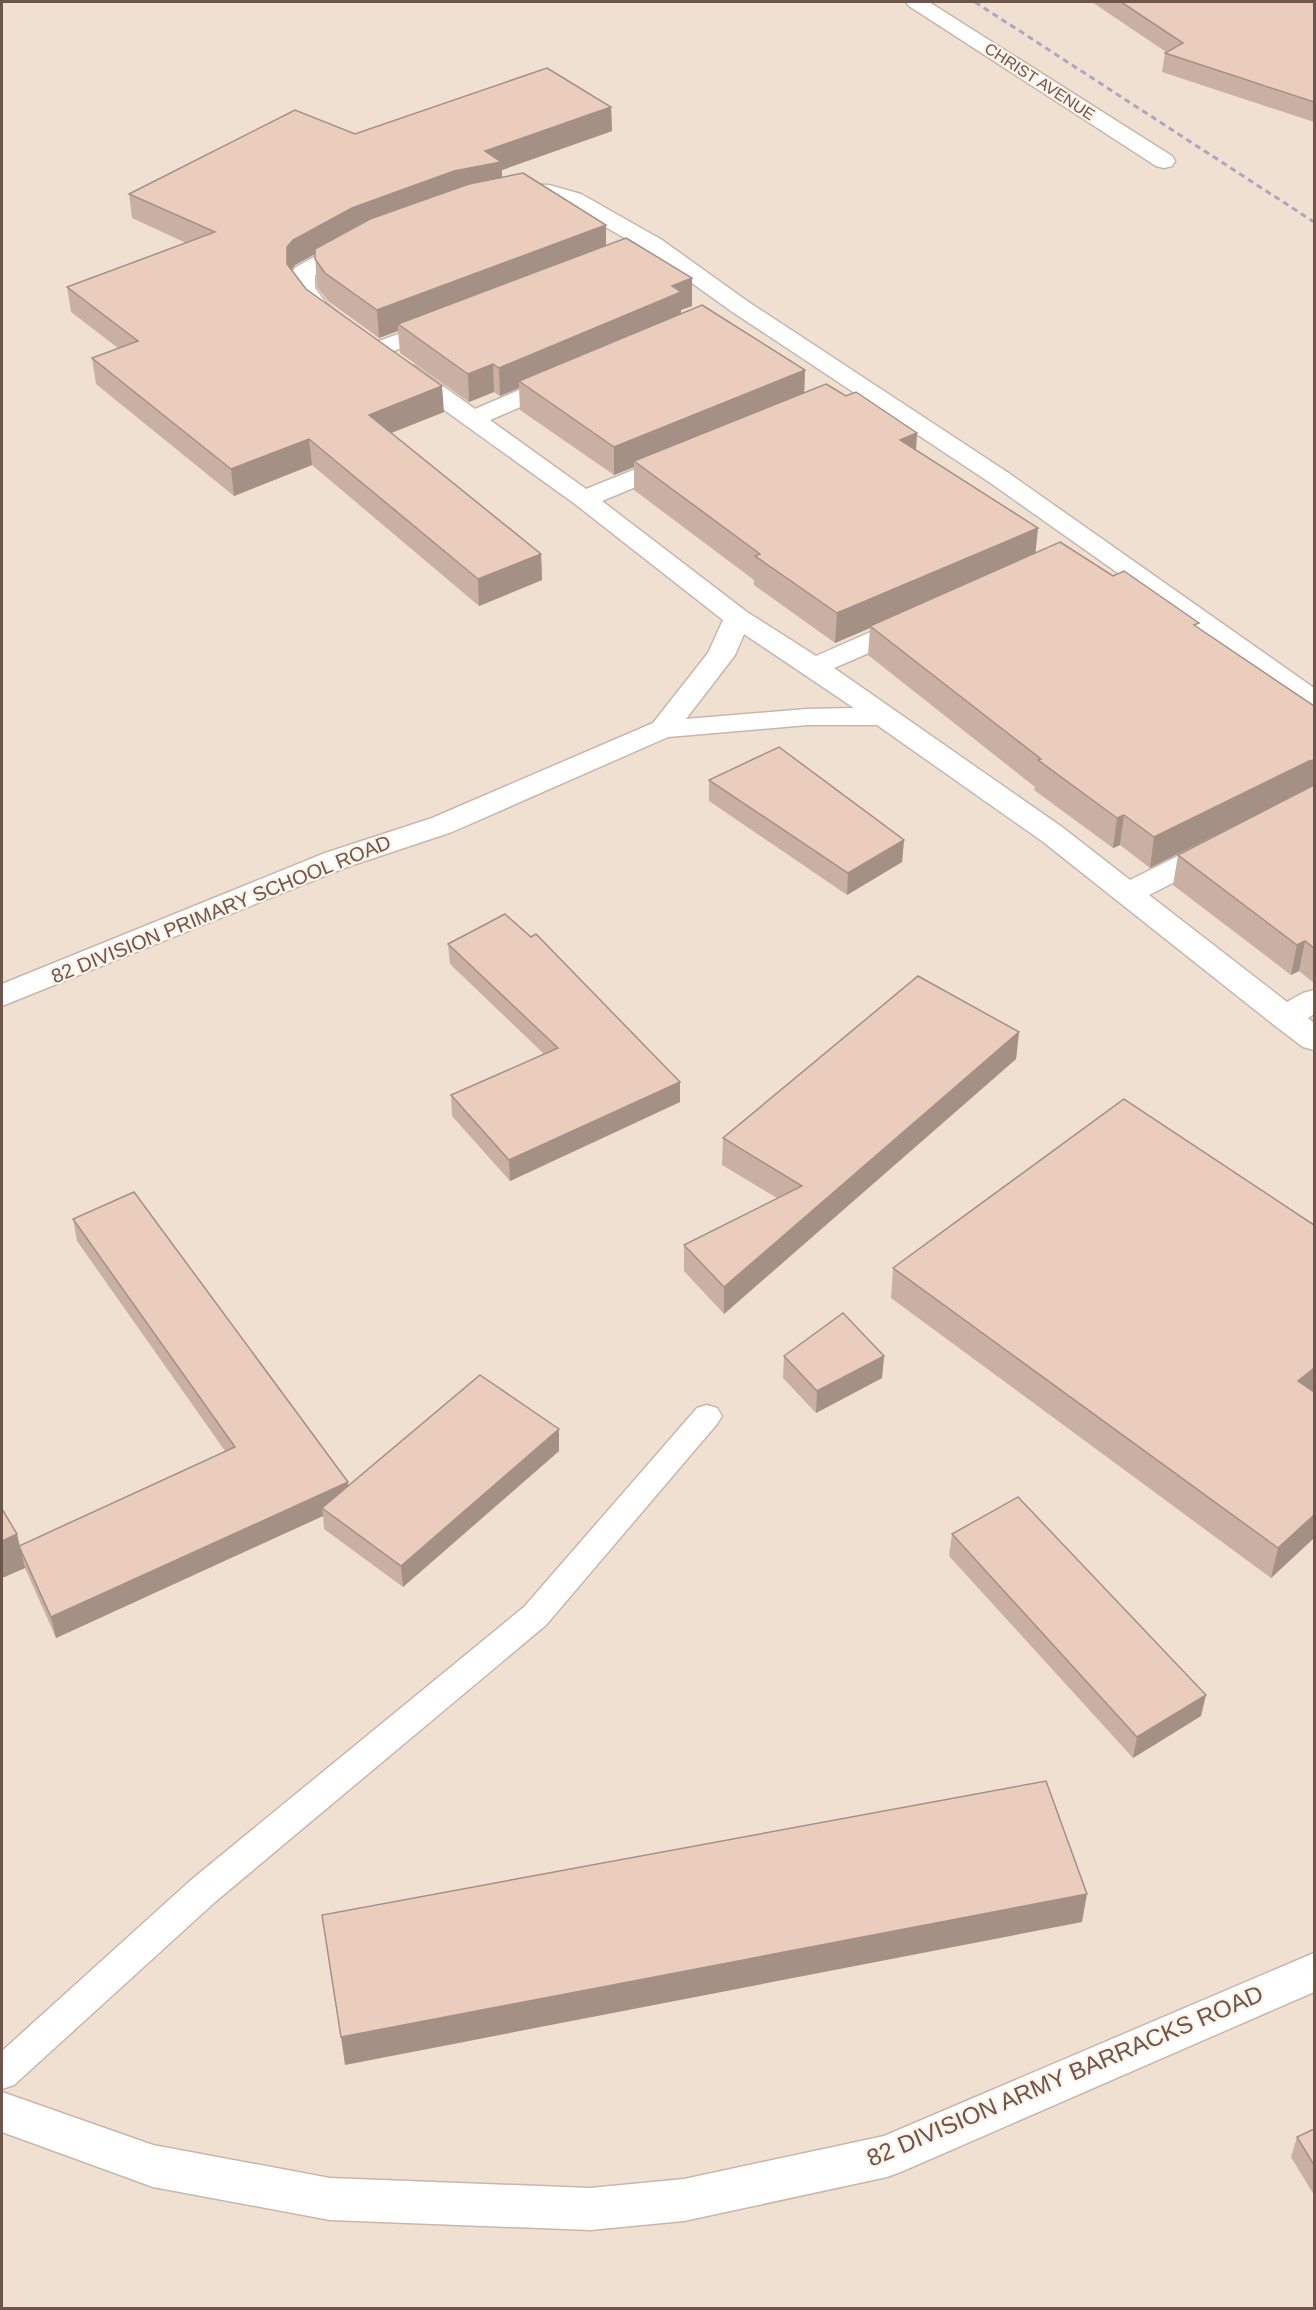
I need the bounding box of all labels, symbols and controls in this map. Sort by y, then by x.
street label: CHRIST AVENUE [982,40,1098,123]
street label: 82 DIVISION PRIMARY SCHOOL ROAD [48,831,394,987]
street label: 82 DIVISION ARMY BARRACKS ROAD [863,1980,1267,2172]

